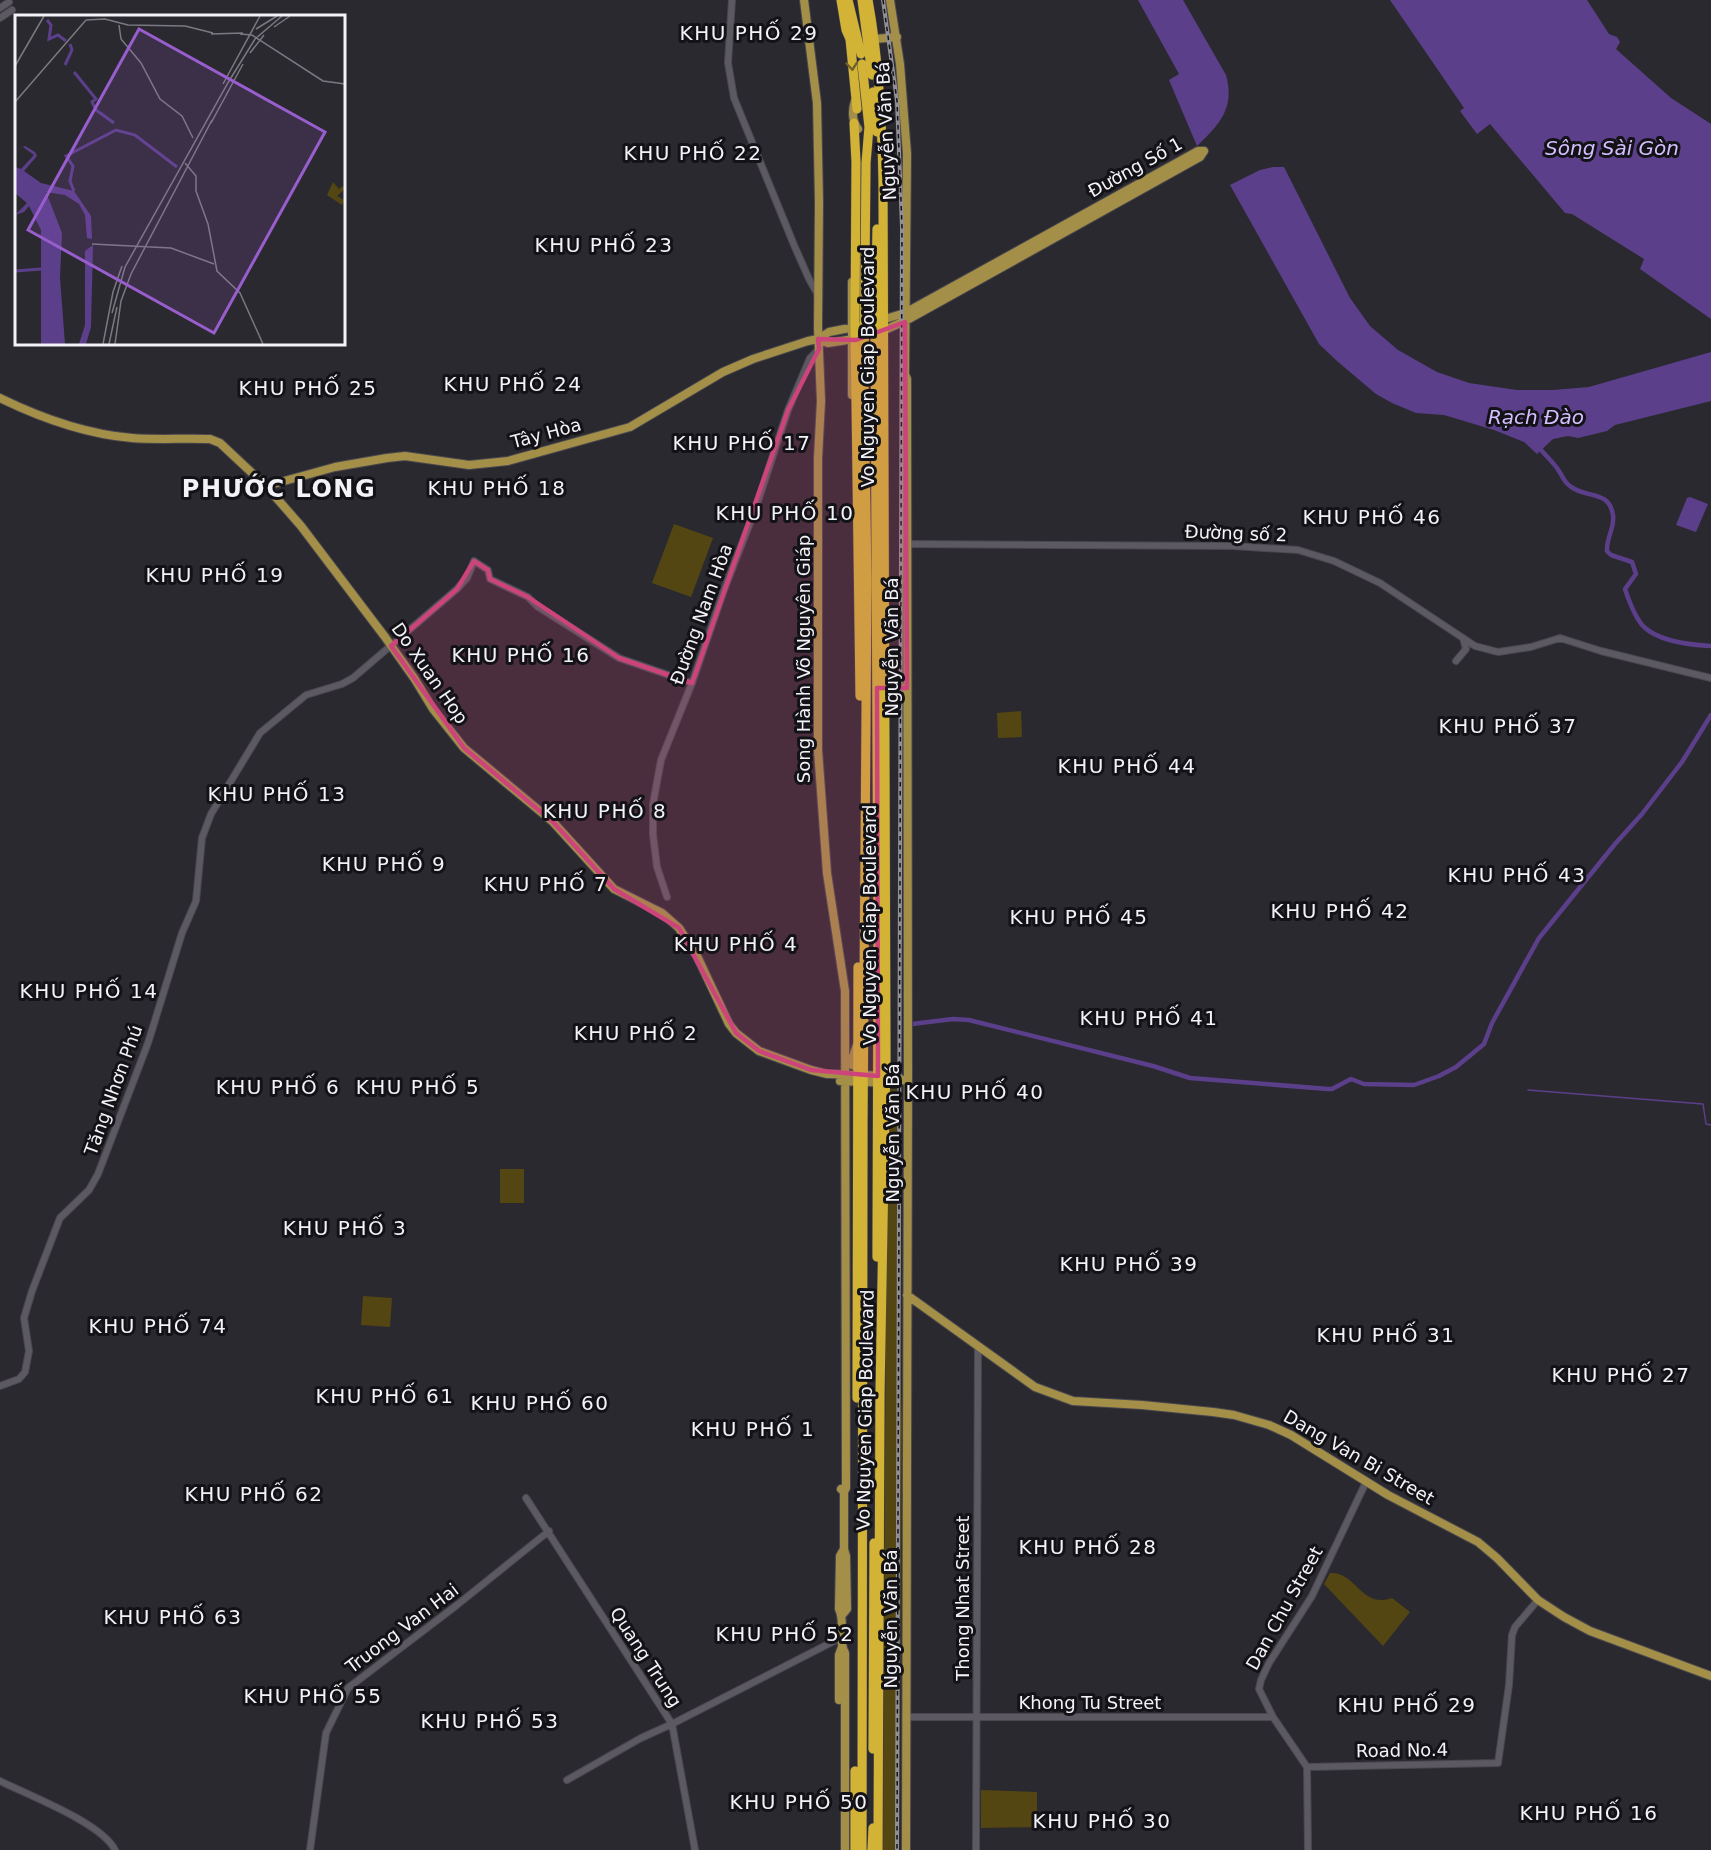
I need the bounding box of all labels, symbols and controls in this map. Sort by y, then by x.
inset map [15,15,345,345]
district label: KHU PHỐ 29 [680,19,818,45]
one-way arrow [845,61,858,70]
street label: Nguyễn Văn Bá [872,61,900,201]
street label: Đường Số 1 [1084,132,1186,202]
water label: Sông Sài Gòn [1545,136,1679,160]
district label: KHU PHỐ 22 [624,139,762,165]
district label: KHU PHỐ 23 [535,231,673,257]
street label: Vo Nguyen Giap Boulevard [857,247,878,487]
district label: KHU PHỐ 24 [444,370,582,396]
district label: KHU PHỐ 25 [239,374,377,400]
water label: Rạch Đào [1488,405,1584,429]
street label: Tây Hòa [508,414,583,453]
district label: KHU PHỐ 17 [673,429,811,455]
district label: PHƯỚC LONG [182,473,376,503]
district label: KHU PHỐ 18 [428,474,566,500]
district label: KHU PHỐ 10 [716,499,854,525]
district label: KHU PHỐ 46 [1303,503,1441,529]
street label: Đường số 2 [1184,521,1288,545]
street label: Song Hành Võ Nguyên Giáp [793,535,814,783]
street label: Đường Nam Hòa [666,541,736,687]
district label: KHU PHỐ 19 [146,561,284,587]
street label: Nguyễn Văn Bá [881,577,902,717]
street label: Do Xuan Hop [387,618,473,728]
district label: KHU PHỐ 16 [452,641,590,667]
district label: KHU PHỐ 37 [1439,712,1577,738]
district label: KHU PHỐ 44 [1058,752,1196,778]
district label: KHU PHỐ 13 [208,780,346,806]
district label: KHU PHỐ 8 [543,797,667,823]
street label: Vo Nguyen Giap Boulevard [859,805,880,1045]
district label: KHU PHỐ 9 [322,850,446,876]
district label: KHU PHỐ 43 [1448,861,1586,887]
district label: KHU PHỐ 7 [484,870,608,896]
district label: KHU PHỐ 42 [1271,897,1409,923]
district label: KHU PHỐ 45 [1010,903,1148,929]
district label: KHU PHỐ 4 [674,930,798,956]
district label: KHU PHỐ 14 [20,977,158,1003]
district label: KHU PHỐ 41 [1080,1004,1218,1030]
district label: KHU PHỐ 2 [574,1019,698,1045]
street label: Tăng Nhơn Phú [79,1022,146,1159]
street label: Nguyễn Văn Bá [882,1063,903,1203]
district label: KHU PHỐ 6 [216,1073,340,1099]
district label: KHU PHỐ 5 [356,1073,480,1099]
district label: KHU PHỐ 40 [906,1078,1044,1104]
district label: KHU PHỐ 3 [283,1214,407,1240]
district label: KHU PHỐ 39 [1060,1250,1198,1276]
street label: Vo Nguyen Giap Boulevard [852,1289,878,1531]
district label: KHU PHỐ 74 [89,1312,227,1338]
district label: KHU PHỐ 31 [1317,1321,1455,1347]
district label: KHU PHỐ 27 [1552,1361,1690,1387]
district label: KHU PHỐ 61 [316,1382,454,1408]
district label: KHU PHỐ 60 [471,1389,609,1415]
street label: Dang Van Bi Street [1280,1405,1438,1509]
district label: KHU PHỐ 1 [691,1415,815,1441]
district label: KHU PHỐ 62 [185,1480,323,1506]
street label: Thong Nhat Street [952,1515,973,1682]
district label: KHU PHỐ 28 [1019,1533,1157,1559]
street label: Dan Chu Street [1241,1543,1327,1673]
street label: Nguyễn Văn Bá [880,1549,901,1689]
street label: Truong Van Hai [341,1579,462,1678]
district label: KHU PHỐ 63 [104,1603,242,1629]
street label: Quang Trung [606,1603,686,1711]
district label: KHU PHỐ 52 [716,1620,854,1646]
district label: KHU PHỐ 55 [244,1682,382,1708]
district label: KHU PHỐ 29 [1338,1691,1476,1717]
street label: Khong Tu Street [1019,1692,1161,1713]
district label: KHU PHỐ 53 [421,1707,559,1733]
street label: Road No.4 [1356,1739,1448,1761]
district label: KHU PHỐ 50 [730,1788,868,1814]
district label: KHU PHỐ 16 [1520,1799,1658,1825]
district label: KHU PHỐ 30 [1033,1807,1171,1833]

